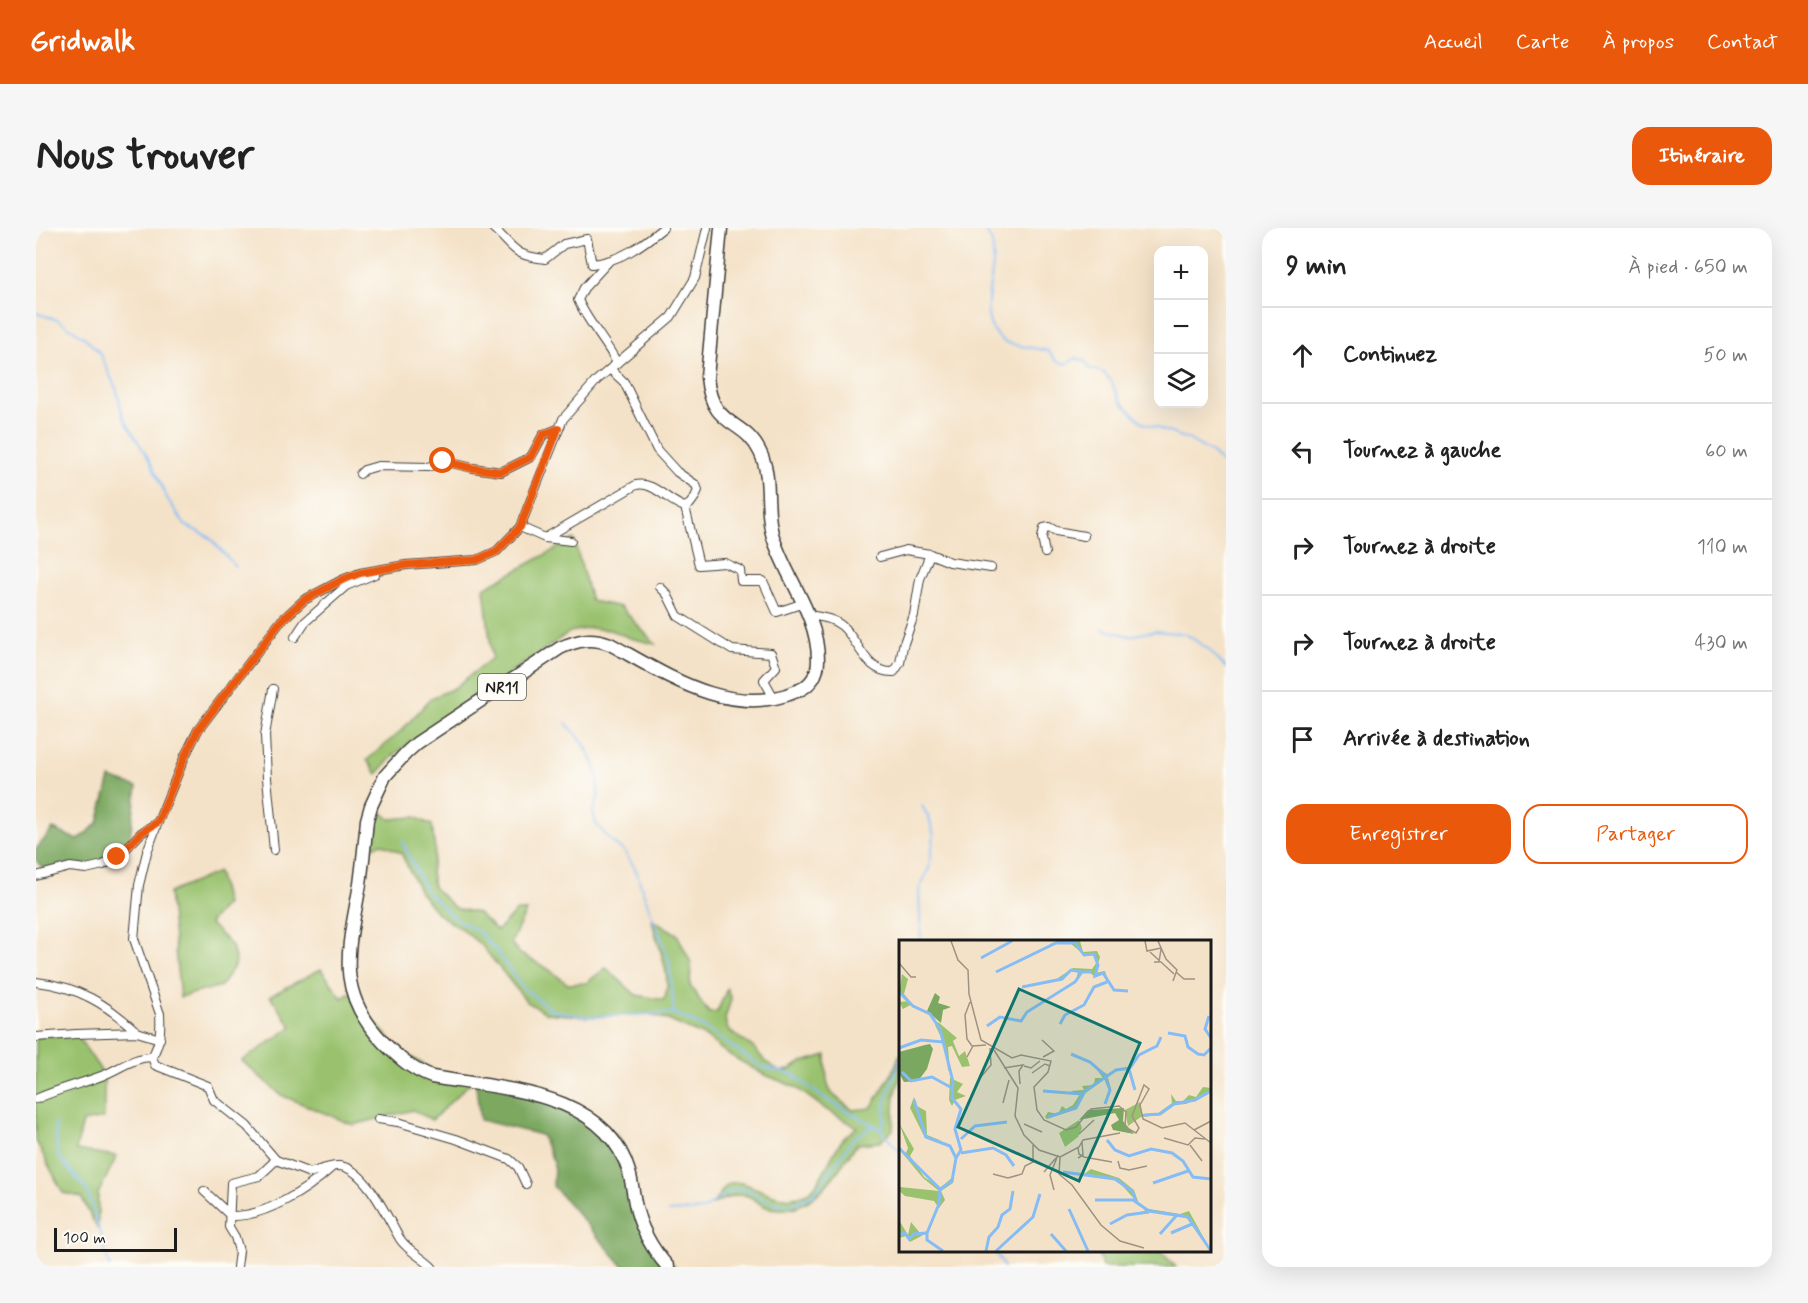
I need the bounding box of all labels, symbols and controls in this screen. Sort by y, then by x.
text: Gridwalk [30,24,135,61]
text: Accueil [1424,28,1483,56]
text: Carte [1516,28,1570,56]
text: À propos [1603,28,1674,56]
text: Contact [1707,28,1778,56]
button: Itinéraire [1632,127,1772,185]
text: Nous trouver [36,129,254,184]
map controls [1154,246,1208,408]
button: + [1154,246,1208,300]
text: 9 min [1286,250,1347,284]
text: À pied · 650 m [1628,254,1748,281]
button: − [1154,300,1208,354]
icon: ahead [1286,339,1319,372]
text: Continuez [1343,341,1437,369]
text: 50 m [1703,342,1748,369]
button: layers [1154,354,1208,408]
icon: left [1286,435,1319,468]
text: Tournez à gauche [1343,437,1501,465]
text: 60 m [1705,438,1748,465]
route start [429,447,455,473]
icon: right [1286,531,1319,564]
text: Tournez à droite [1343,533,1496,561]
text: 110 m [1697,534,1748,561]
icon: right [1286,627,1319,660]
text: Tournez à droite [1343,629,1496,657]
text: 430 m [1695,630,1748,657]
road number: NR11 [478,674,526,700]
icon: arrive [1286,723,1319,756]
text: Arrivée à destination [1343,725,1530,753]
button: Enregistrer [1286,804,1511,864]
button: Partager [1523,804,1748,864]
route end [103,843,129,869]
inset map [899,940,1211,1252]
scale bar [54,1225,177,1252]
text: 100 m [63,1228,106,1249]

